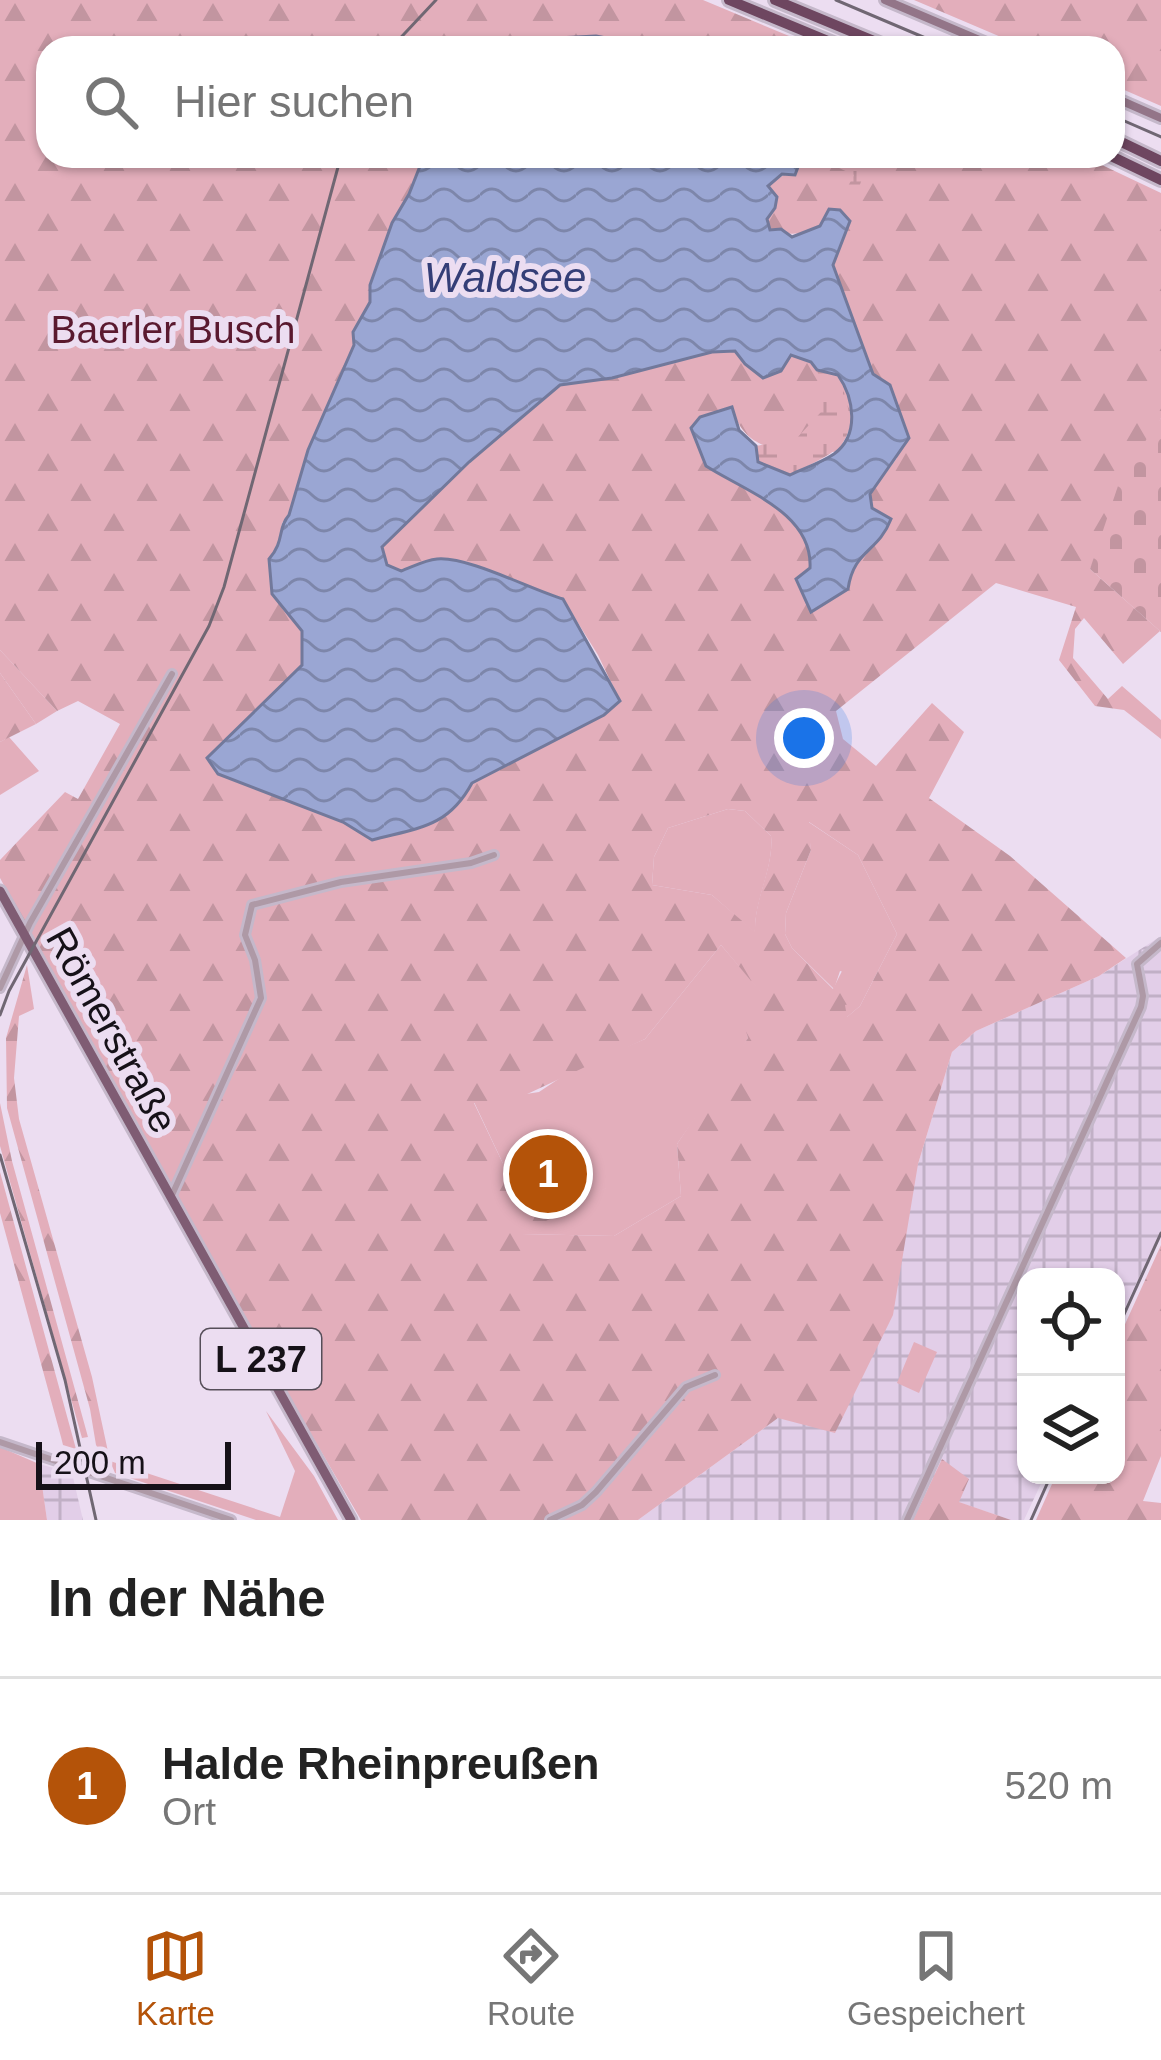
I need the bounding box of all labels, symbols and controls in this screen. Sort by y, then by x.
search box [36,36,1125,168]
icon: search [78,69,144,135]
text: Hier suchen [174,76,414,127]
water label: Waldsee [424,254,586,301]
park label: Baerler Busch [51,308,295,351]
your location [774,708,834,768]
street label: Römerstraße [38,920,186,1140]
pin: 1 [509,1129,587,1219]
map controls [1017,1268,1125,1484]
button: locate [1017,1268,1125,1376]
road number: L 237 [201,1329,321,1389]
button: layers [1017,1376,1125,1484]
scale bar [36,1436,231,1489]
text: 200 m [54,1444,146,1481]
text: In der Nähe [48,1570,326,1627]
text: Halde Rheinpreußen [162,1738,600,1789]
text: 1 [76,1764,98,1807]
text: 520 m [1005,1764,1113,1807]
text: Ort [162,1790,216,1833]
tab: Karte [136,1923,215,2033]
tab: Route [487,1923,575,2033]
tab: Gespeichert [847,1923,1025,2033]

